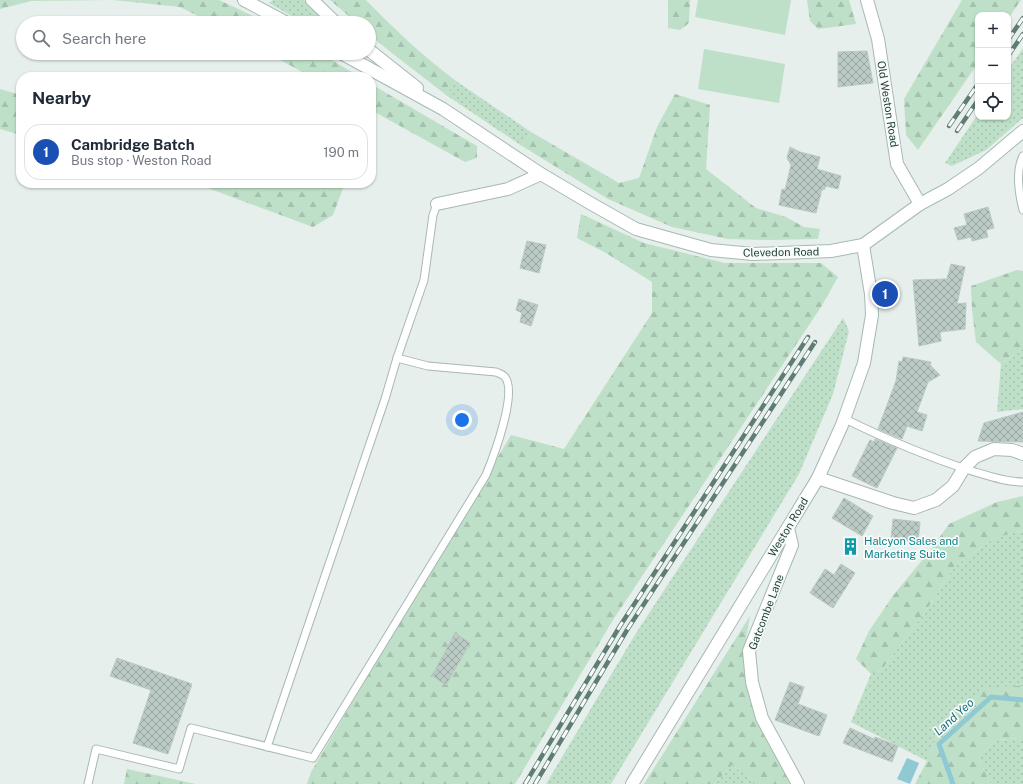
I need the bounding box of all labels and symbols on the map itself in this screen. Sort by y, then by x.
street label: Old Weston Road [875,60,901,148]
street label: Clevedon Road [743,245,819,259]
pin: 1 [872,279,898,309]
your location [452,410,472,430]
street label: Weston Road [766,495,810,559]
place label: Halcyon Sales and Marketing Suite [864,535,958,560]
building icon: Halcyon Sales and Marketing Suite [841,537,861,557]
street label: Gatcombe Lane [746,573,786,651]
water label: Land Yeo [931,695,977,738]

